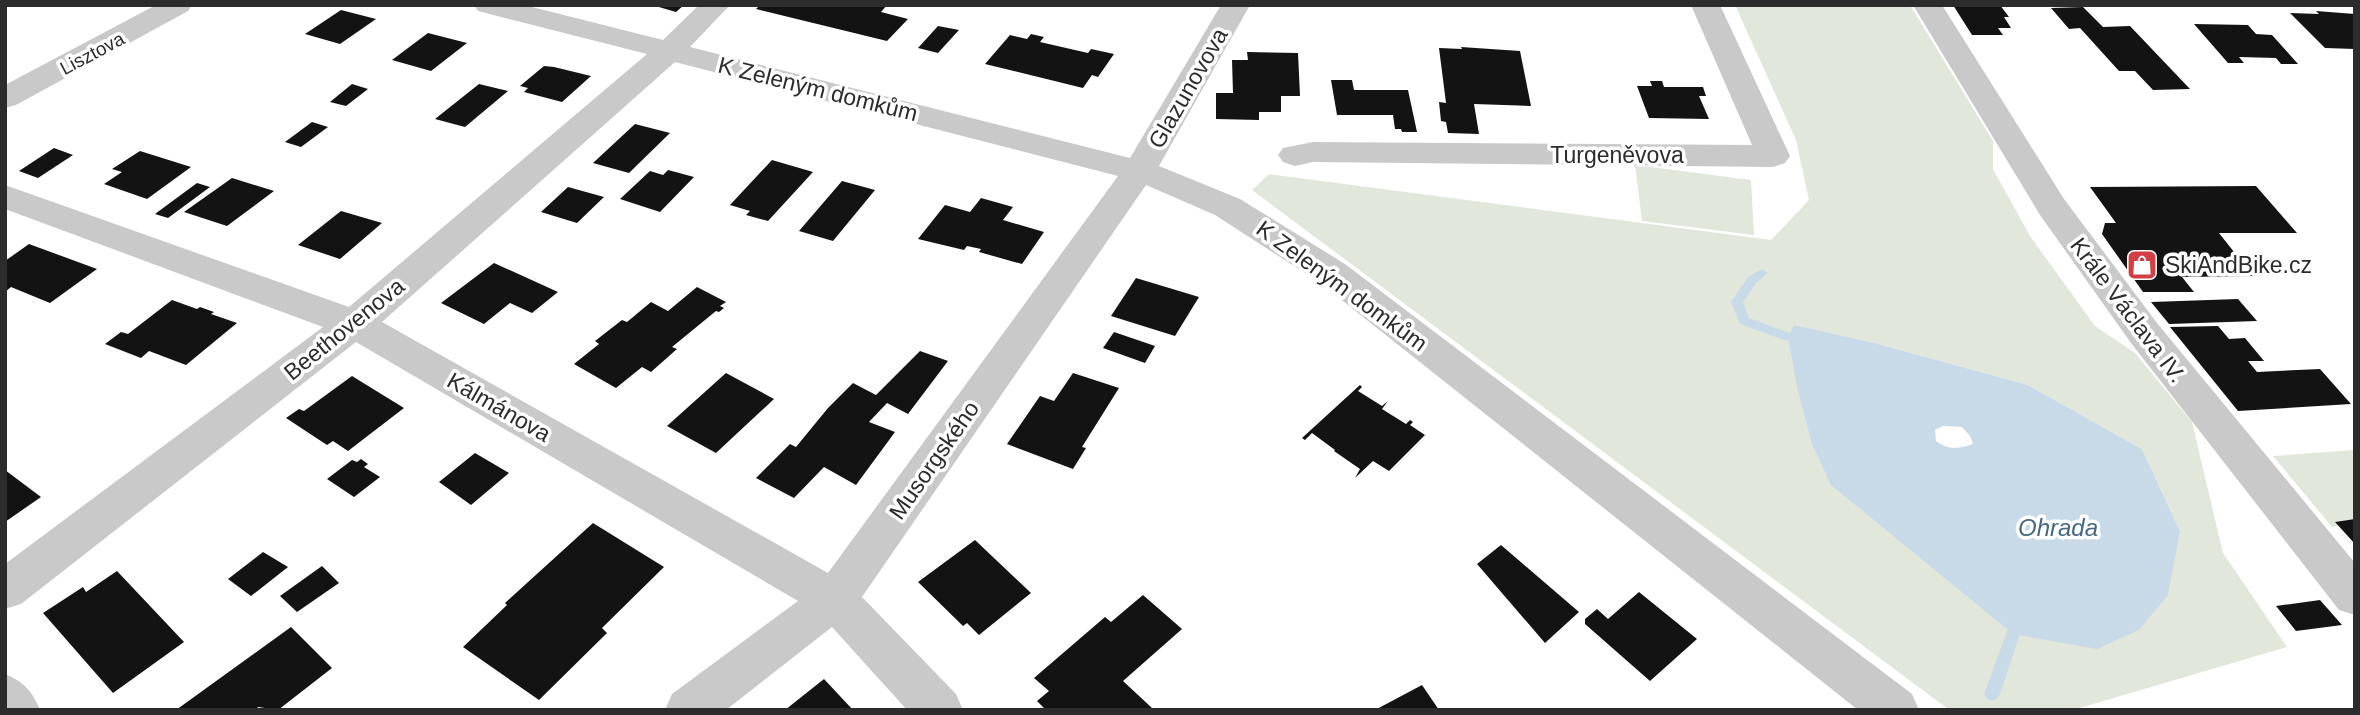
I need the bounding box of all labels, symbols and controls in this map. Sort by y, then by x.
street label: Glazunovova [1143,23,1233,153]
street label: Lisztova [57,28,128,79]
street label: K Zeleným domkům [716,52,920,126]
street label: Turgeněvova [1550,142,1684,168]
street label: K Zeleným domkům [1252,215,1432,357]
street label: Krále Václava IV. [2065,233,2191,387]
shop icon: SkiAndBike.cz [2125,248,2159,282]
place label: SkiAndBike.cz [2165,252,2312,278]
street label: Beethovenova [279,272,409,385]
street label: Kálmánova [443,367,556,447]
street label: Musorgského [884,396,984,524]
water label: Ohrada [2018,514,2098,541]

